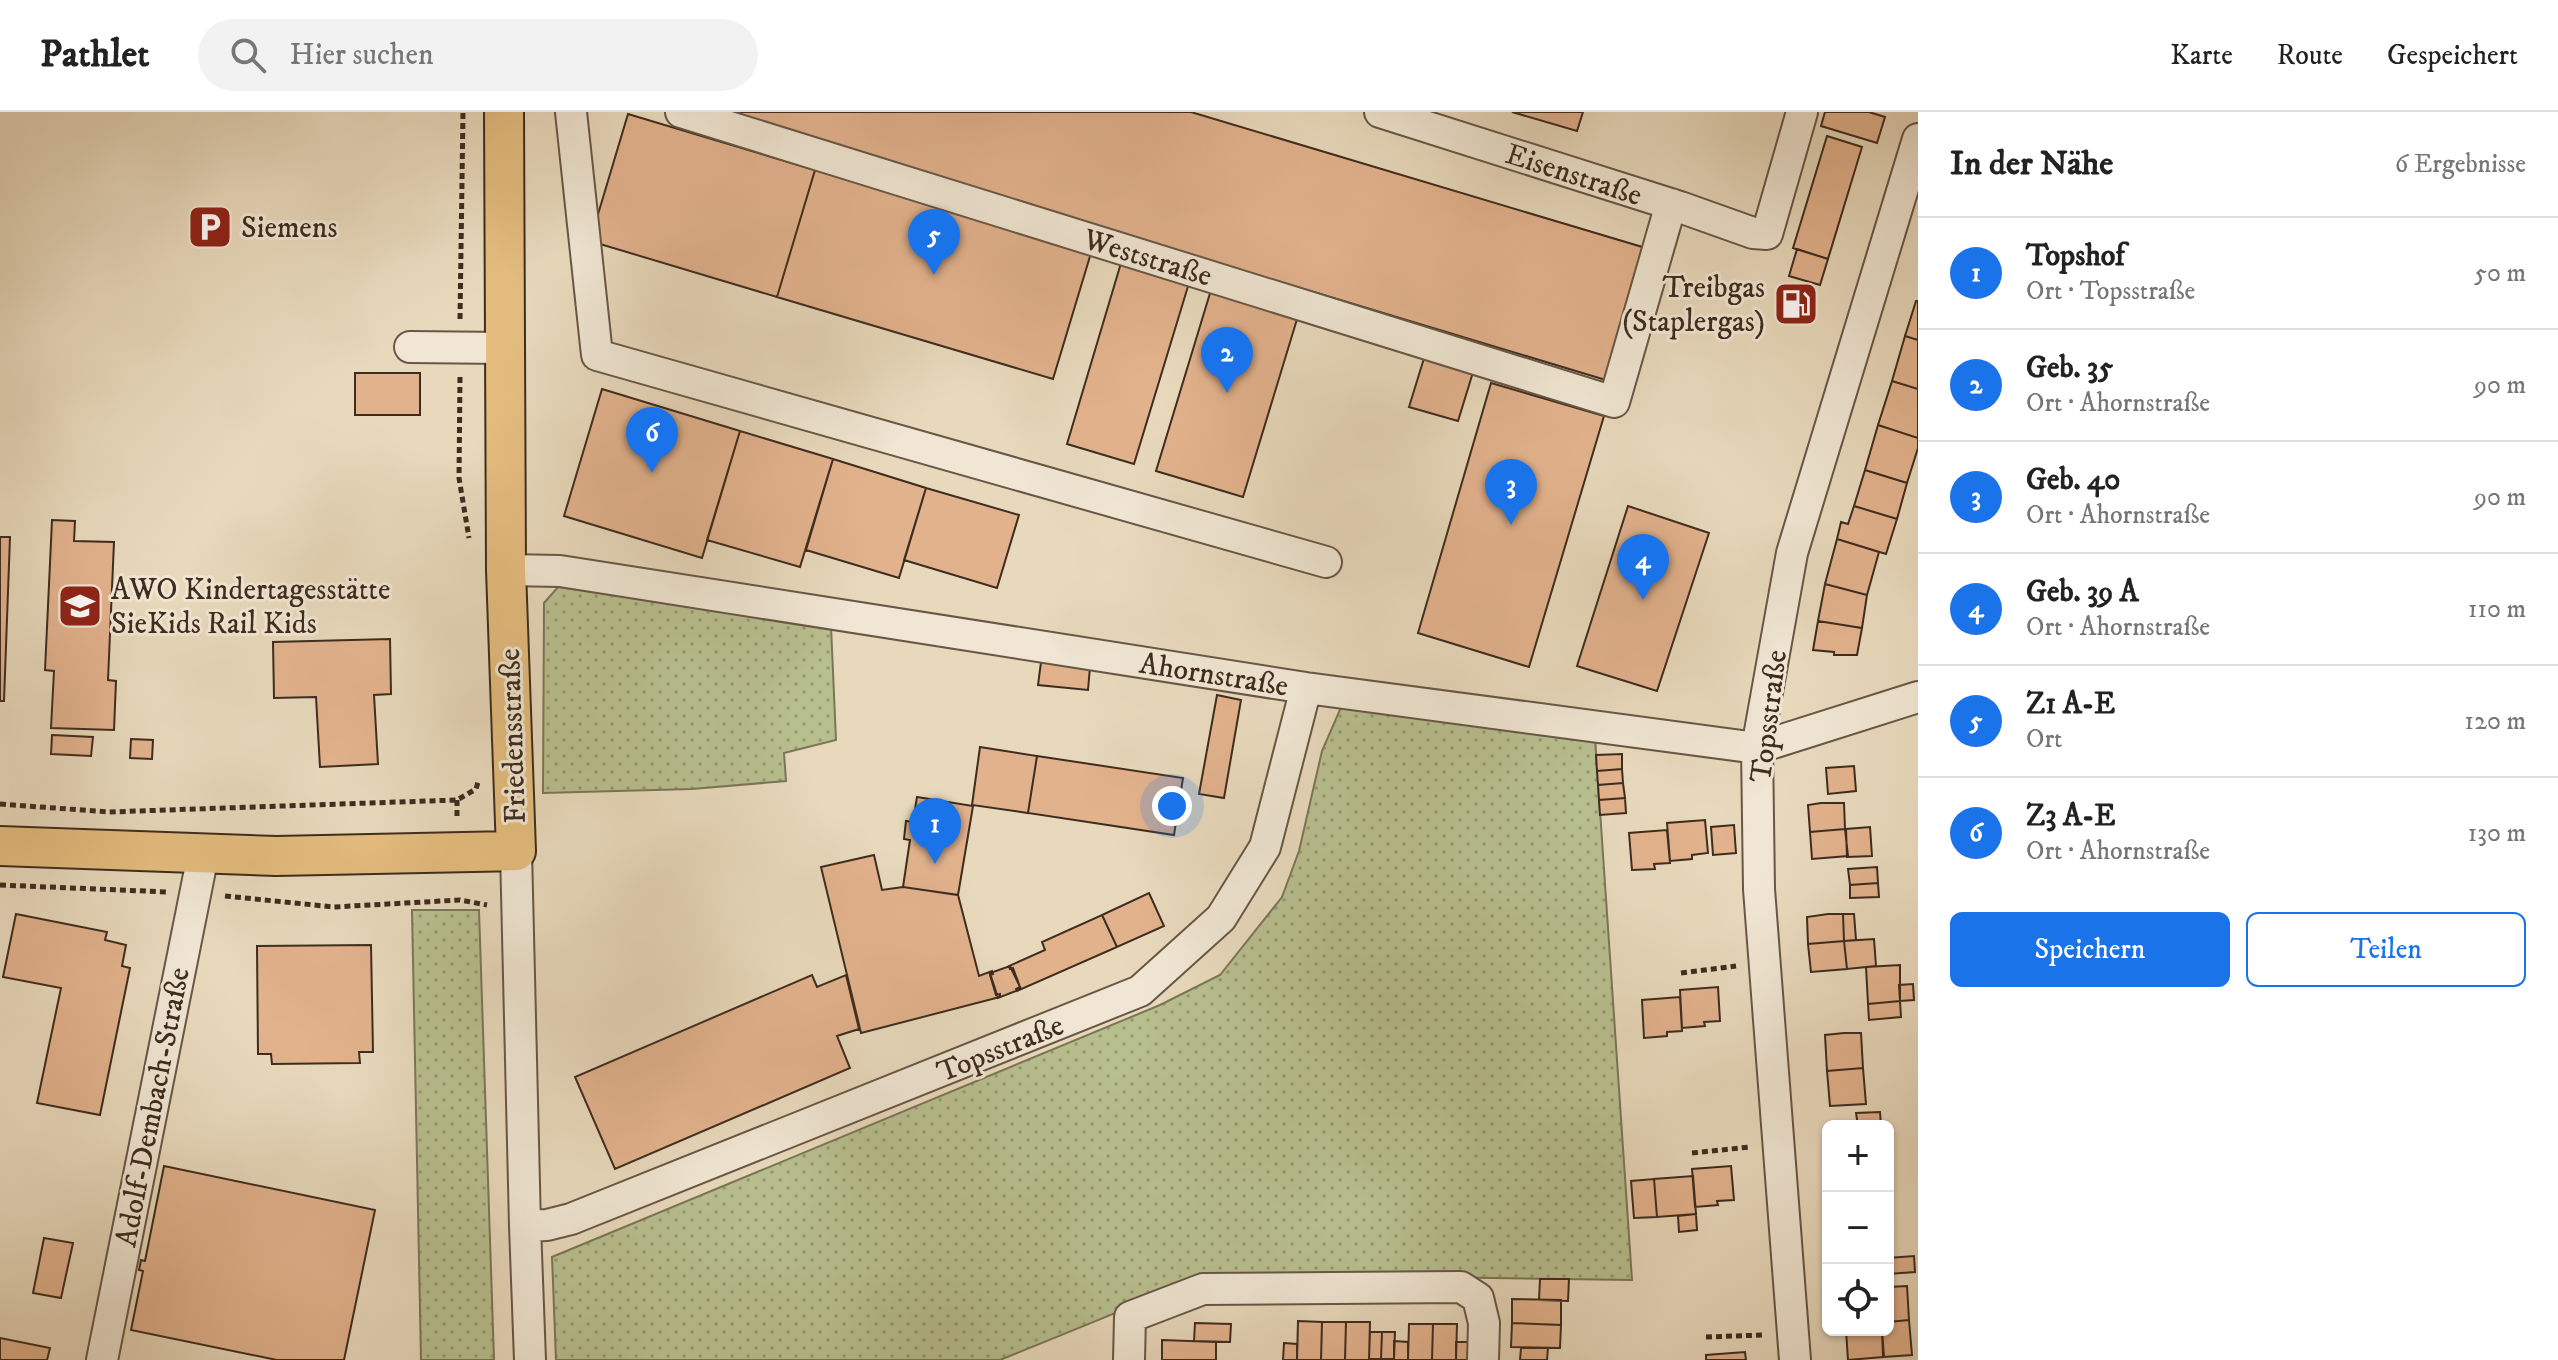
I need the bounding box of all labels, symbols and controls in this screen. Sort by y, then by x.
search box [198,19,758,91]
text: Pathlet [40,31,150,79]
icon: search [226,33,270,77]
text: Hier suchen [290,37,434,74]
text: Karte [2170,38,2233,73]
text: Route [2277,38,2343,73]
text: Gespeichert [2387,38,2518,73]
street label: Eisenstraße [1501,136,1646,215]
text: In der Nähe [1950,143,2113,185]
text: 6 Ergebnisse [2395,148,2526,181]
parking icon: Siemens [186,203,234,251]
pin: 5 [908,209,960,275]
place label: Siemens [241,210,337,247]
street label: Weststraße [1078,221,1216,295]
text: Topshof [2026,238,2125,275]
text: 1 [1971,257,1981,290]
text: 50 m [2474,257,2526,290]
place label: Treibgas (Staplergas) [1622,270,1765,341]
text: Ort · Topsstraße [2026,275,2195,308]
fuel station icon: Treibgas (Staplergas) [1772,280,1820,328]
pin: 2 [1201,327,1253,393]
text: Geb. 35 [2026,350,2113,387]
text: 2 [1970,369,1982,402]
text: 90 m [2474,369,2526,402]
text: Ort · Ahornstraße [2026,387,2210,420]
pin: 6 [626,407,678,473]
pin: 3 [1485,459,1537,525]
text: Geb. 40 [2026,462,2120,499]
text: 3 [1971,481,1981,514]
text: 90 m [2474,481,2526,514]
text: Ort · Ahornstraße [2026,499,2210,532]
pin: 4 [1617,534,1669,600]
place label: AWO Kindertagesstätte SieKids Rail Kids [111,572,390,643]
text: Geb. 39 A [2026,574,2139,611]
school or university icon: AWO Kindertagesstätte SieKids Rail Kids [56,582,104,630]
text: 4 [1969,593,1983,626]
text: 110 m [2468,593,2526,626]
text: Ort · Ahornstraße [2026,611,2210,644]
street label: Ahornstraße [1137,645,1291,705]
street label: Friedensstraße [492,648,535,824]
street label: Topsstraße [1743,648,1796,785]
text: Z1 A-E [2026,686,2115,723]
text: 5 [1970,705,1982,738]
text: 120 m [2465,705,2526,738]
text: Ort [2026,723,2062,756]
your location [1152,786,1192,826]
pin: 1 [909,798,961,864]
text: Z3 A-E [2026,798,2115,835]
text: 6 [1969,817,1983,850]
text: 130 m [2468,817,2526,850]
text: Ort · Ahornstraße [2026,835,2210,868]
button: Speichern [1950,912,2230,987]
button: Teilen [2246,912,2526,987]
street label: Adolf-Dembach-Straße [108,964,199,1250]
street label: Topsstraße [932,1007,1069,1092]
map controls [1822,1120,1894,1336]
button: + [1822,1120,1894,1192]
button: − [1822,1192,1894,1264]
button: locate [1822,1264,1894,1336]

